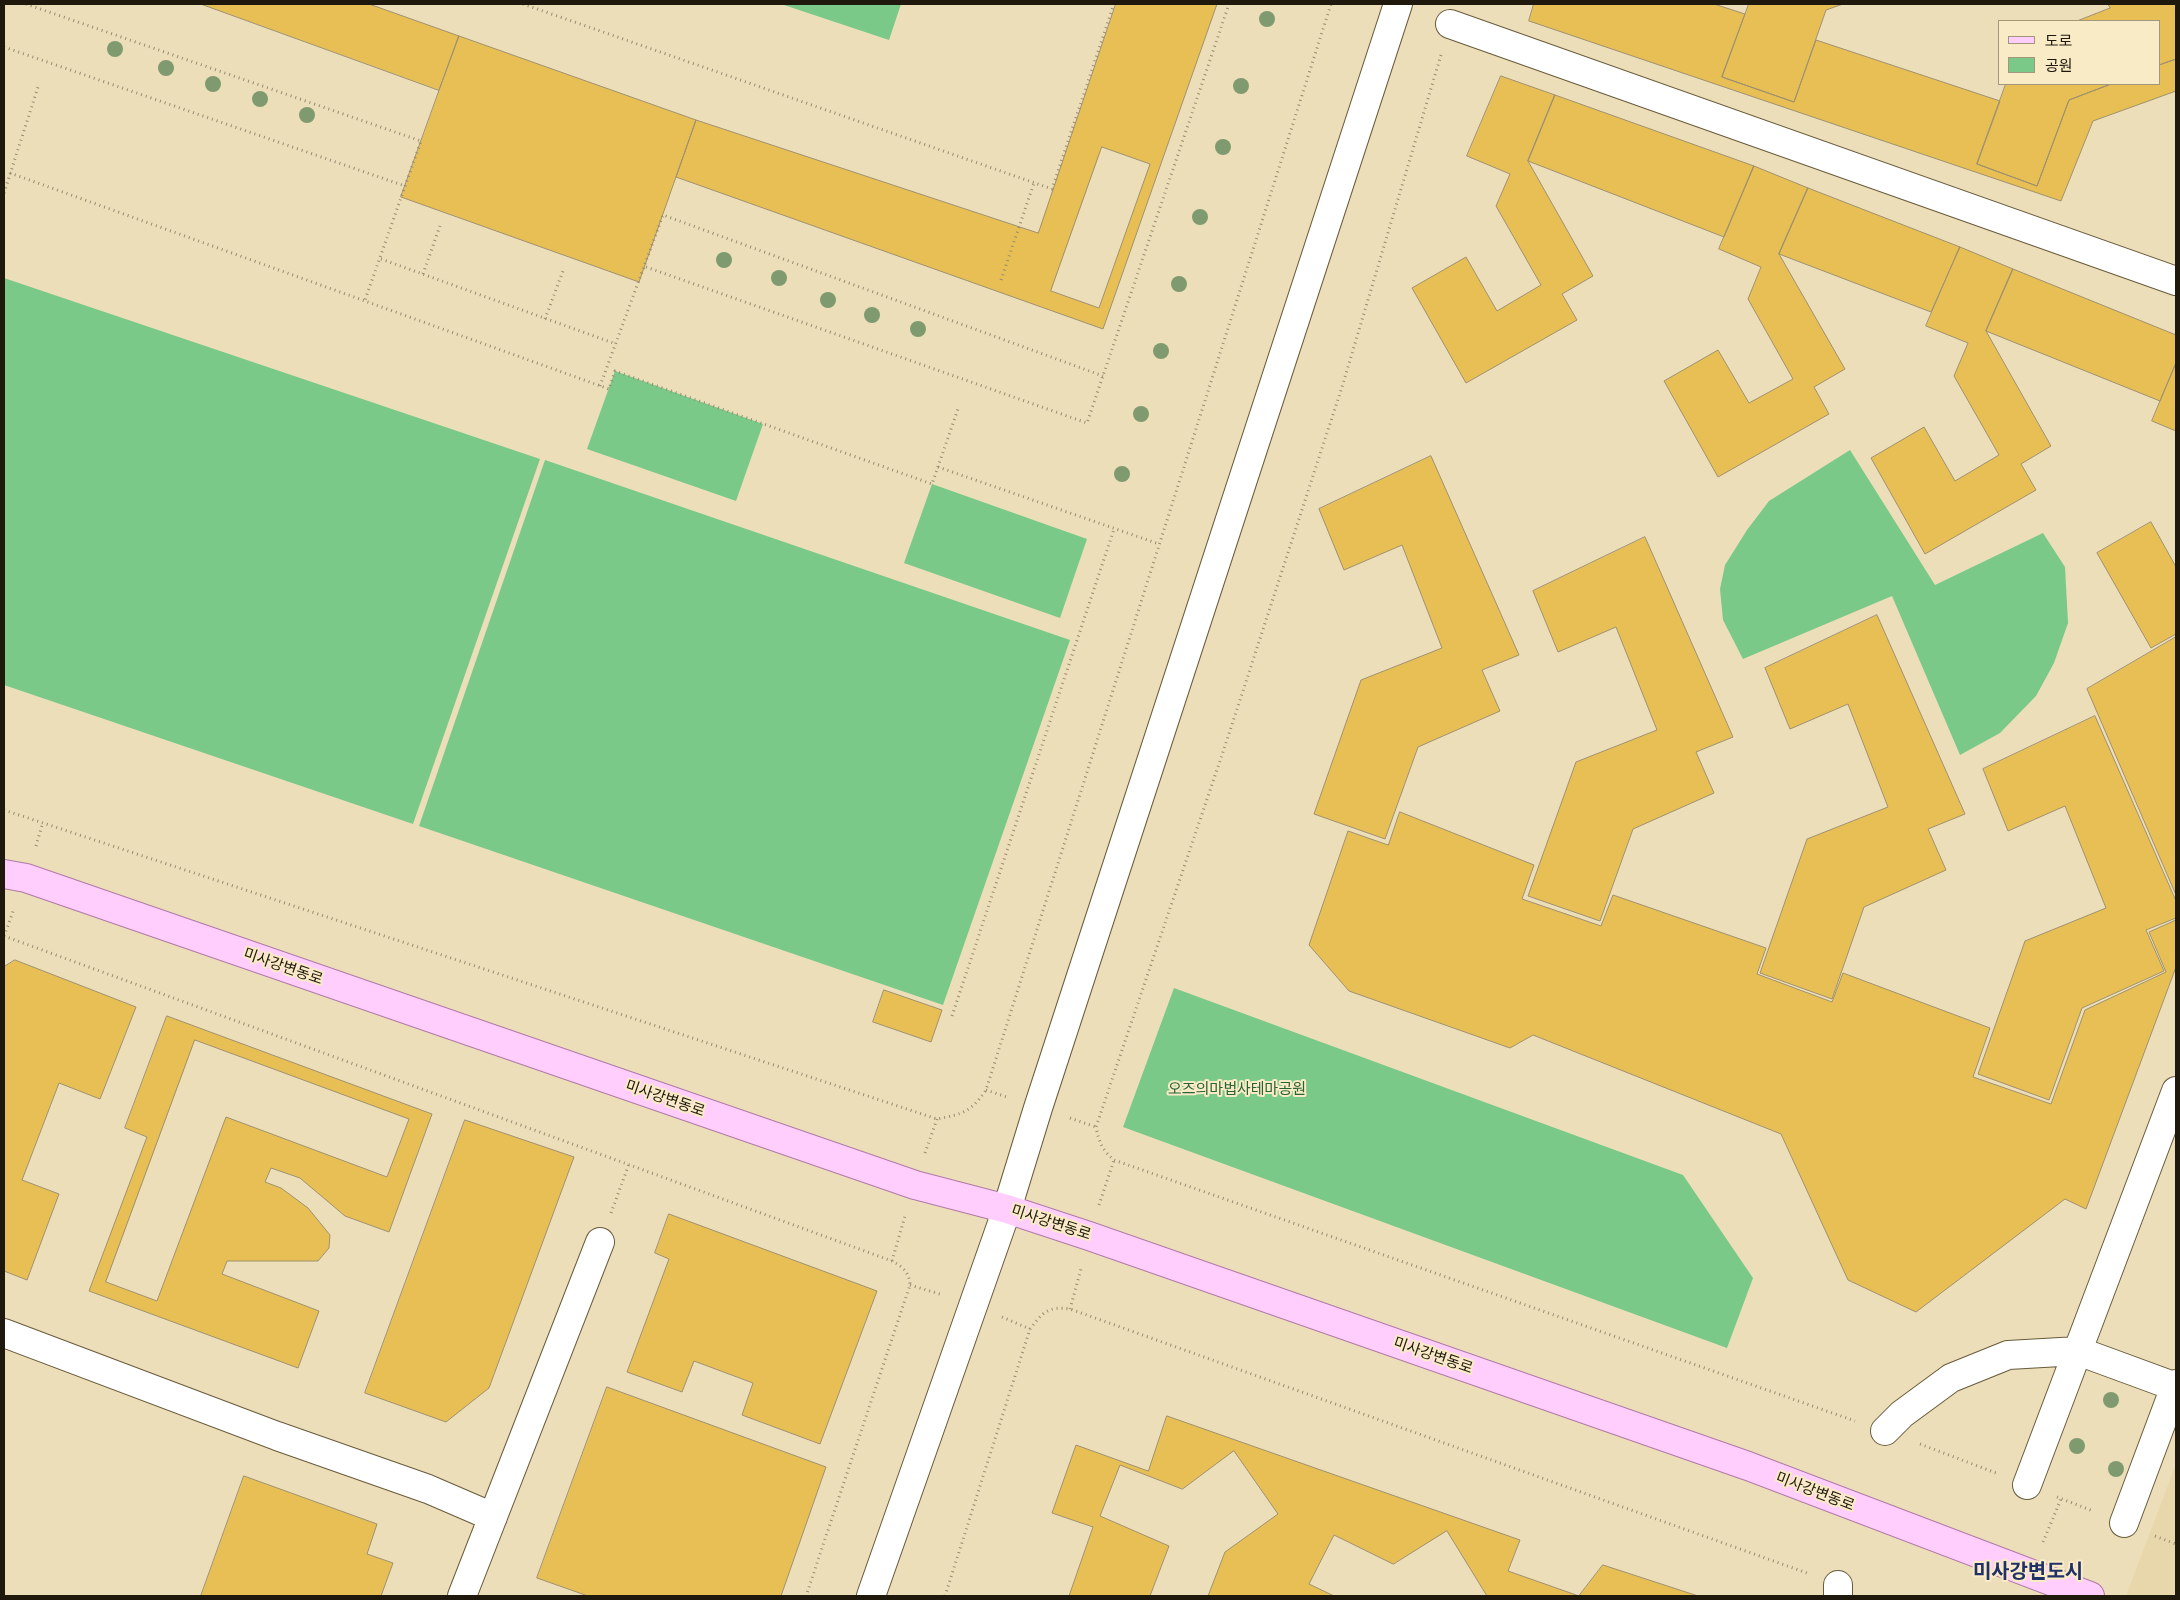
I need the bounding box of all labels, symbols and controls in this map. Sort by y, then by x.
legend [1998,20,2160,85]
text: 도로 [2045,30,2073,50]
text: 공원 [2045,55,2073,75]
street label: 미사강변동로 [241,945,325,989]
street label: 미사강변동로 [623,1077,707,1121]
park label: 오즈의마법사테마공원 [1168,1081,1306,1099]
street label: 미사강변동로 [1009,1202,1093,1244]
street label: 미사강변동로 [1391,1334,1475,1378]
street label: 미사강변동로 [1773,1469,1857,1515]
district label: 미사강변도시 [1973,1560,2083,1584]

